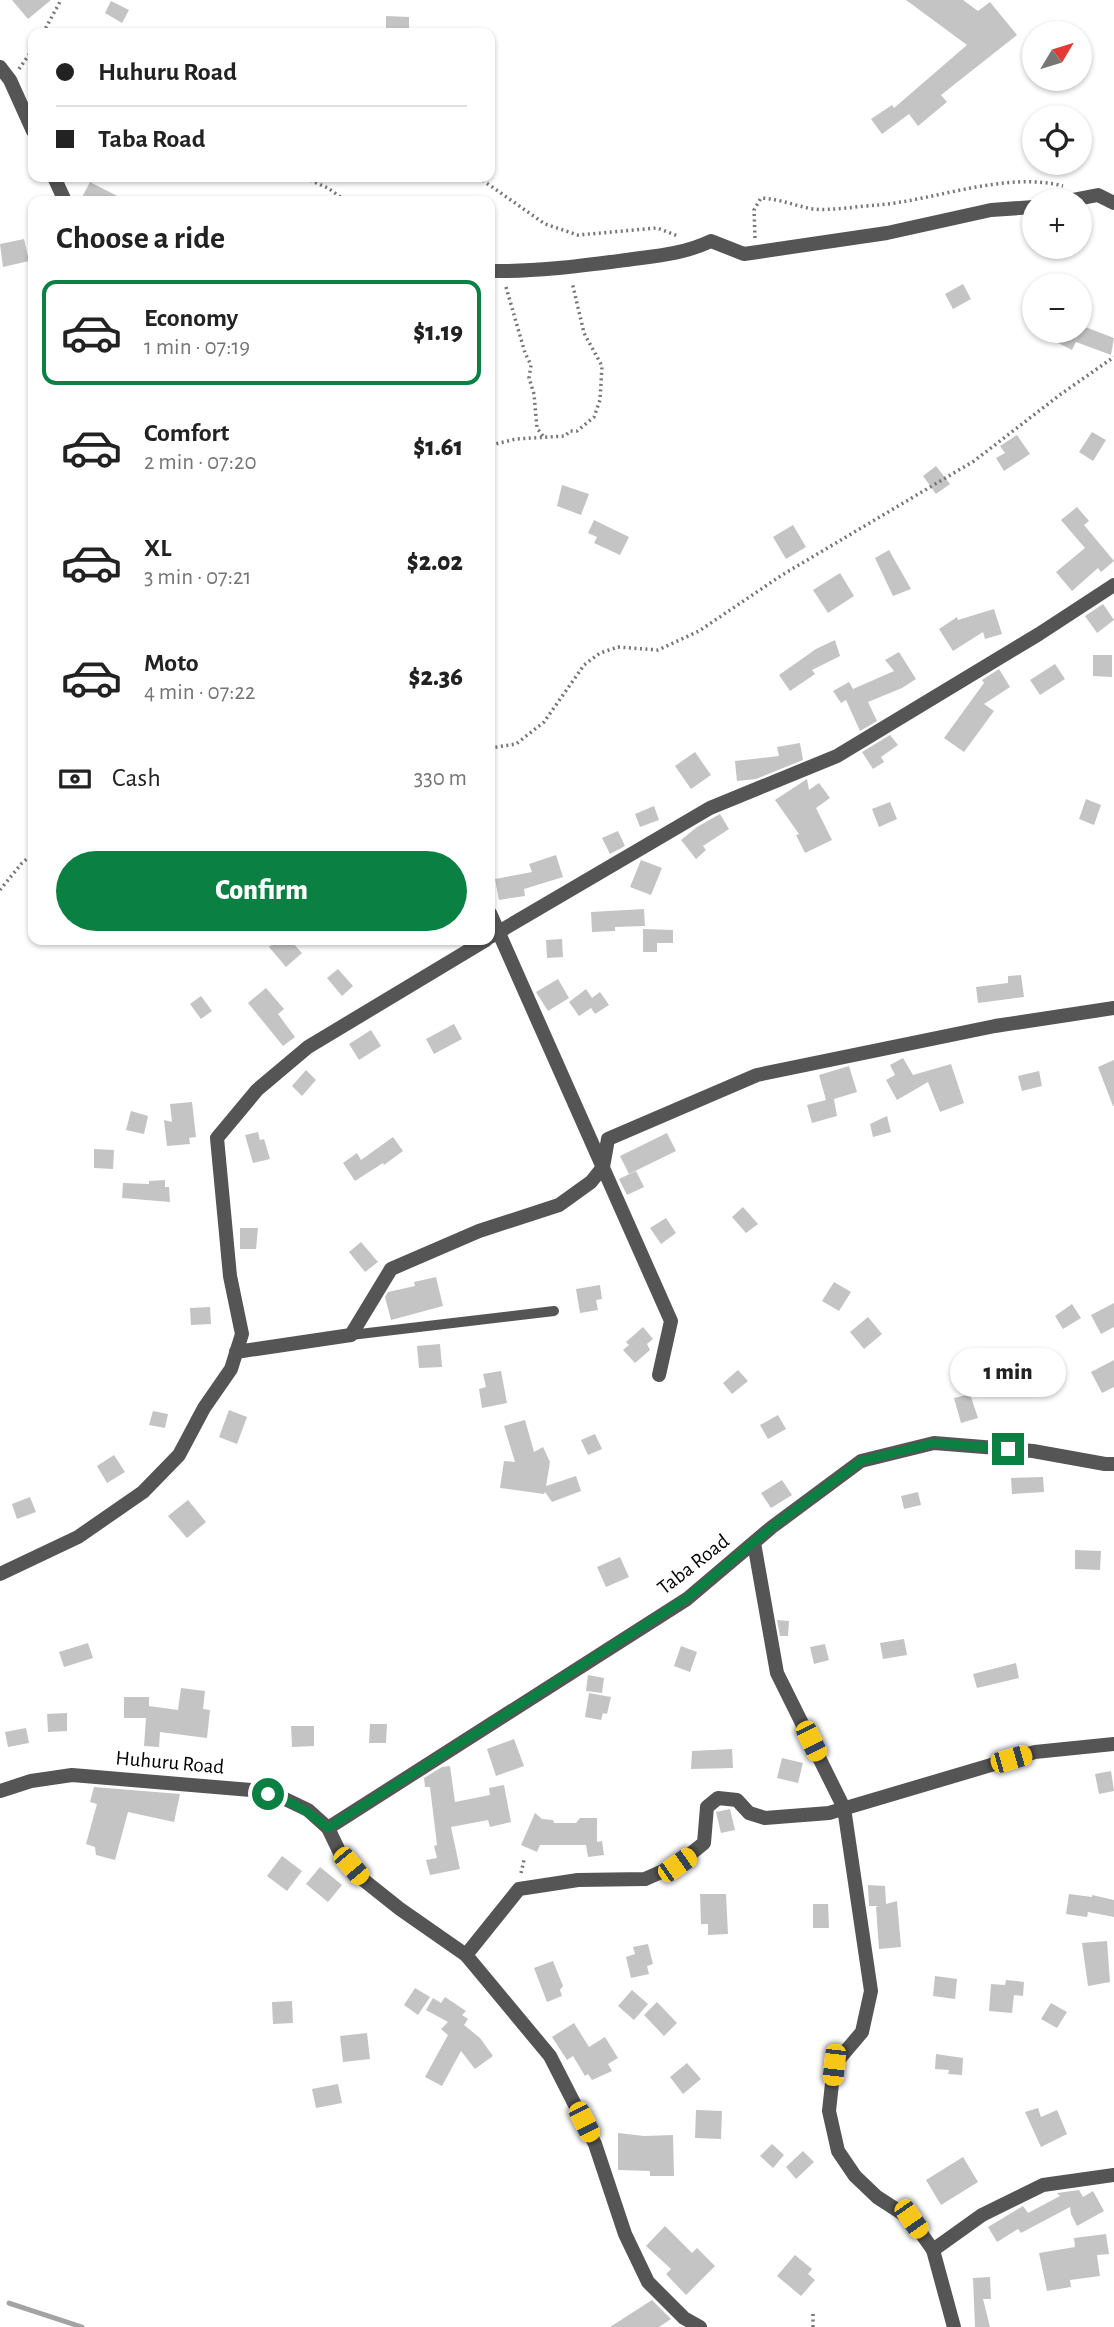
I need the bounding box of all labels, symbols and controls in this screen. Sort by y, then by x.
north arrow [1022,21,1092,91]
map controls [1022,21,1092,343]
text: Huhuru Road [98,59,237,85]
button: locate [1022,105,1092,175]
text: Taba Road [98,126,205,152]
button: + [1022,189,1092,259]
text: Choose a ride [56,222,225,254]
button: − [1022,273,1092,343]
icon: car [60,301,123,364]
text: Economy [144,305,238,331]
text: $1.19 [413,319,463,345]
text: 1 min · 07:19 [144,336,250,359]
icon: car [60,416,123,479]
text: Comfort [144,420,229,446]
text: $1.61 [413,434,463,460]
text: 2 min · 07:20 [144,451,257,474]
icon: car [60,531,123,594]
text: XL [144,535,171,561]
text: $2.02 [407,549,463,575]
text: 3 min · 07:21 [144,566,251,589]
icon: car [60,646,123,709]
text: Moto [144,650,199,676]
text: $2.36 [409,664,463,690]
text: 4 min · 07:22 [144,681,255,704]
icon: cash [56,760,94,798]
text: Cash [112,765,161,791]
text: 330 m [414,767,467,790]
button: Confirm [56,851,467,931]
callout: 1 min [950,1348,1066,1396]
text: 1 min [984,1361,1032,1384]
route end [992,1433,1024,1465]
street label: Taba Road [654,1530,733,1599]
car [793,1718,830,1764]
car [988,1743,1035,1775]
street label: Huhuru Road [115,1747,225,1778]
route start [252,1778,284,1810]
car [330,1843,373,1889]
car [654,1844,701,1886]
car [822,2043,847,2087]
car [566,2099,603,2145]
car [891,2196,932,2242]

